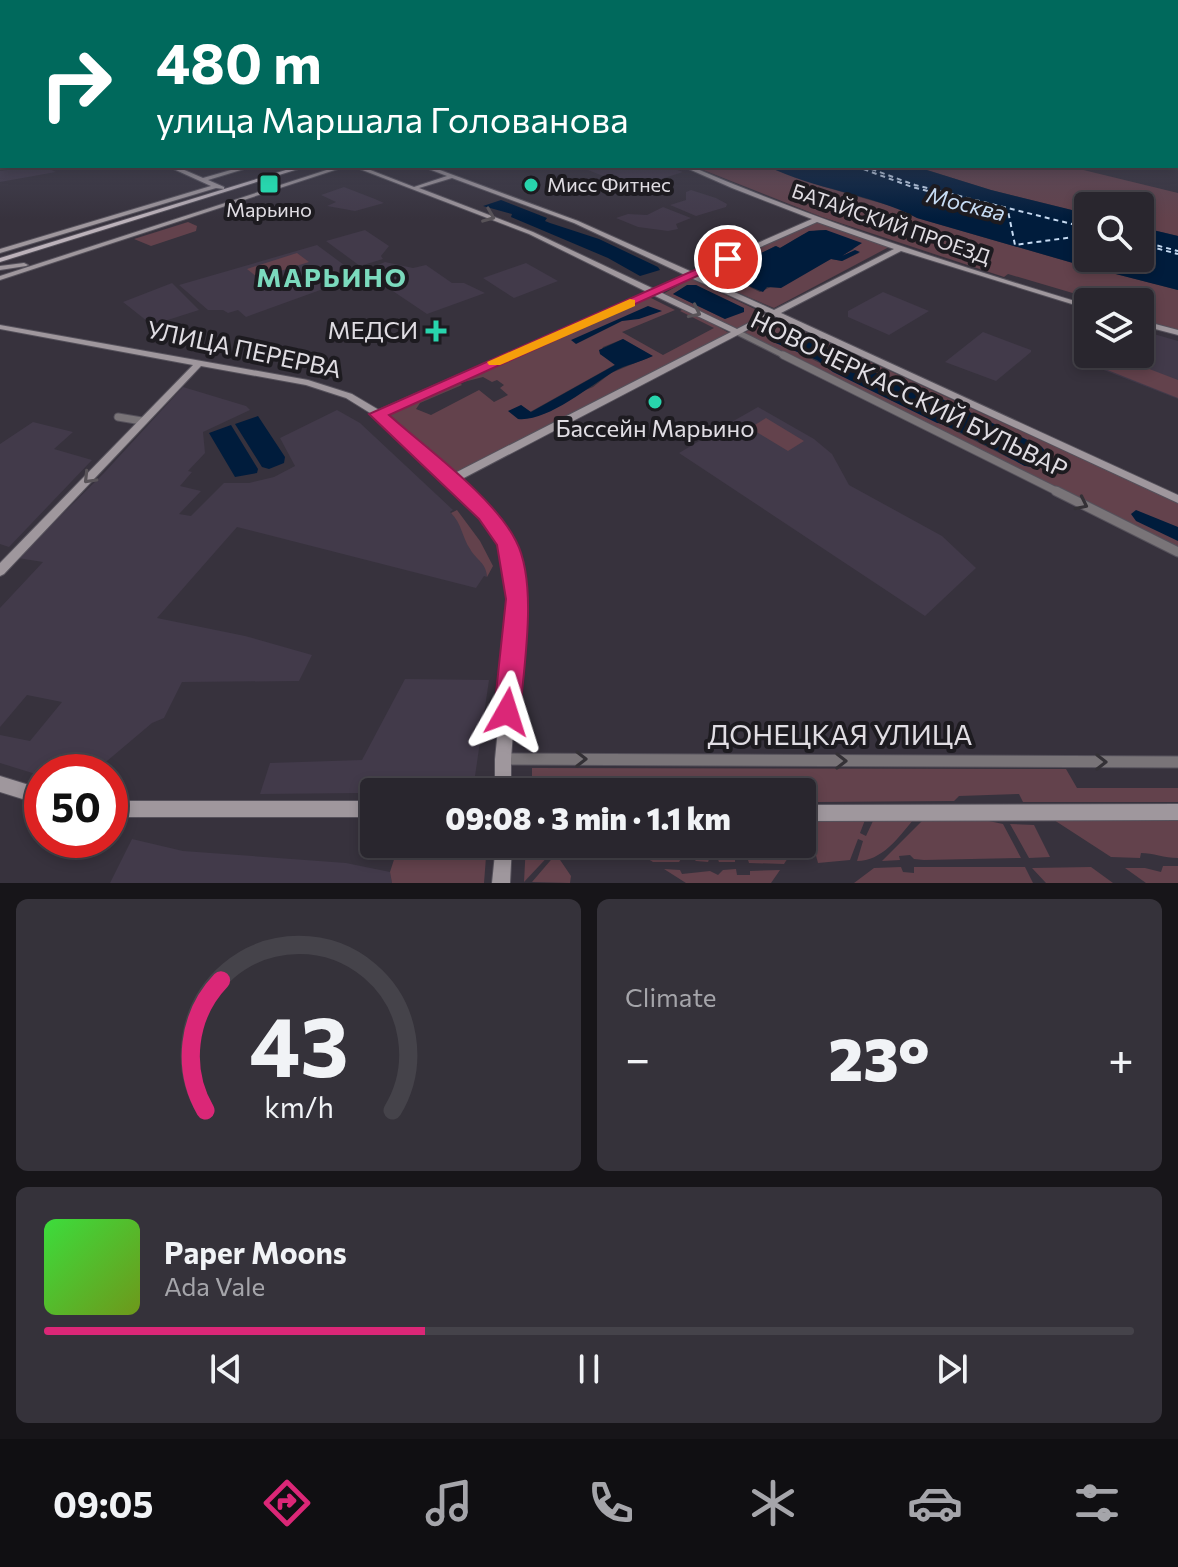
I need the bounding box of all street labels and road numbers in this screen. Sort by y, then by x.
street label: БАТАЙСКИЙ ПРОЕЗД [789,178,994,268]
street label: НОВОЧЕРКАССКИЙ БУЛЬВАР [747,304,1073,483]
street label: УЛИЦА ПЕРЕРВА [144,314,344,383]
street label: ДОНЕЦКАЯ УЛИЦА [707,717,973,751]

